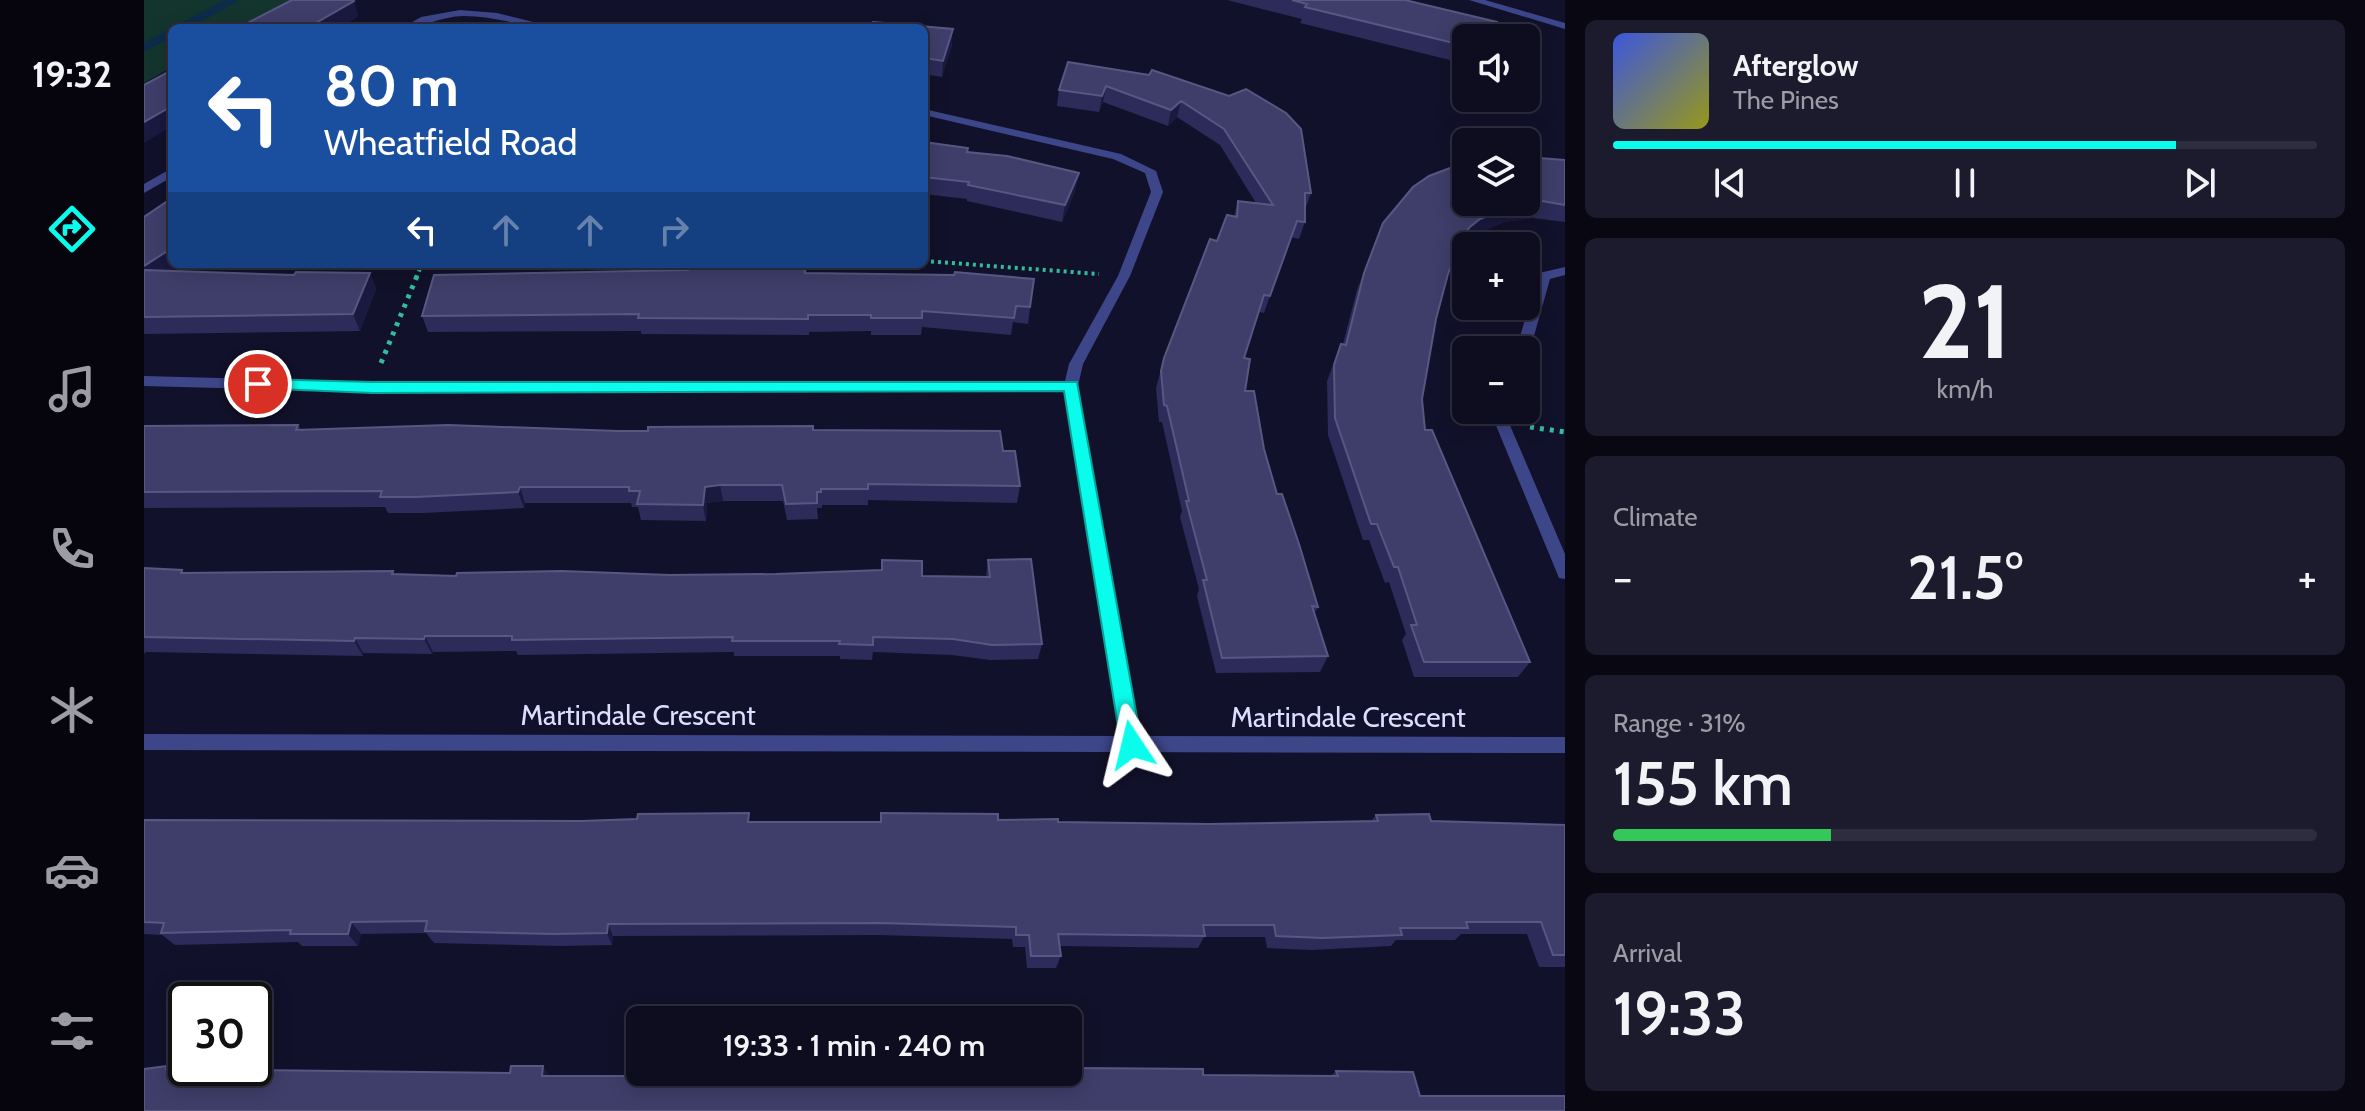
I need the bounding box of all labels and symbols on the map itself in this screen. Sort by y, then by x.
pin [224,350,292,418]
street label: Martindale Crescent [520,698,756,732]
street label: Martindale Crescent [1230,700,1466,734]
position arrow [1090,703,1174,787]
speed limit sign: 30 [168,982,272,1086]

